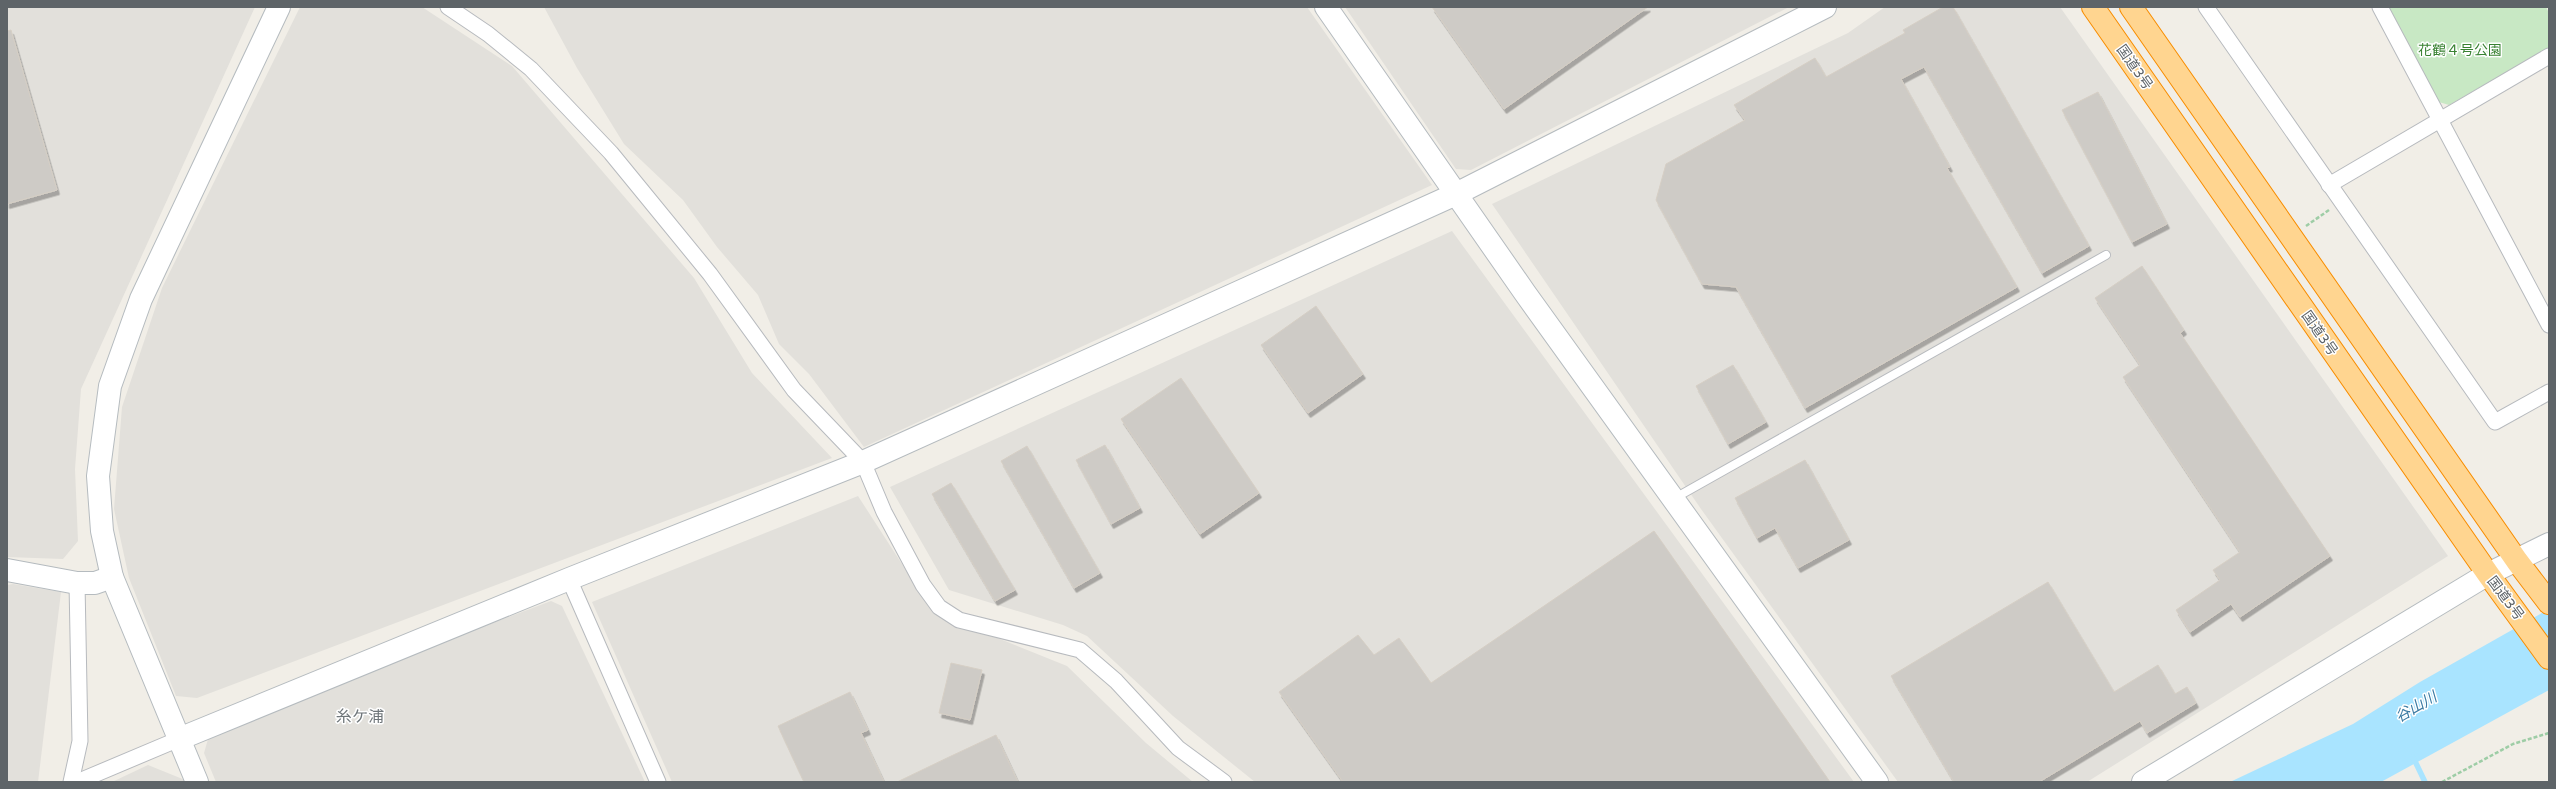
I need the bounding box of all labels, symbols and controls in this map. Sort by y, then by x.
street label: 国道3号 [2113,42,2156,93]
park label: 花鶴４号公園 [2418,42,2502,59]
street label: 国道3号 [2298,308,2341,359]
street label: 国道3号 [2484,573,2528,624]
water label: 谷山川 [2392,687,2442,726]
district label: 糸ケ浦 [336,707,384,727]

